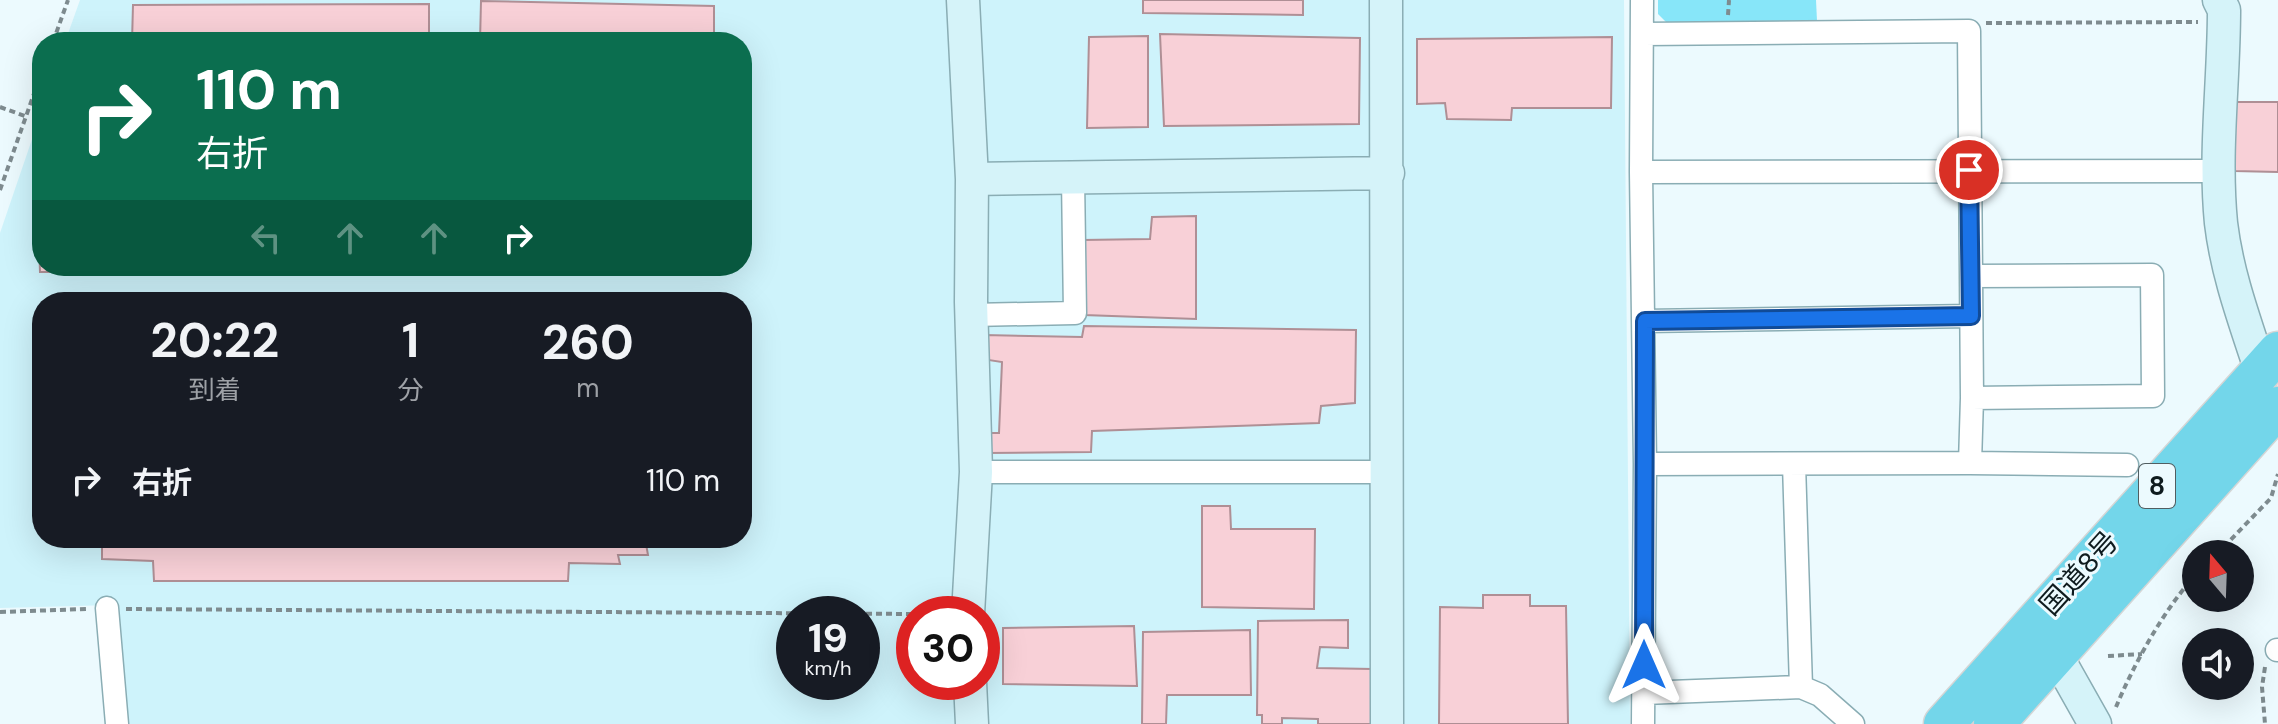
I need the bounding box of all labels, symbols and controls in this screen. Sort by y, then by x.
text: 110 m [196,53,342,126]
icon: right [64,64,168,168]
text: 右折 [196,130,268,177]
pin [1935,136,2003,204]
icon: arrive [1947,148,1991,192]
icon: left [244,216,288,260]
icon: ahead [328,216,372,260]
icon: ahead [412,216,456,260]
icon: right [496,216,540,260]
text: 20:22 [150,309,279,372]
text: 1 [402,309,419,372]
text: 260 [542,311,634,374]
text: m [576,371,599,405]
text: 到着 [189,373,241,407]
text: 分 [397,373,423,407]
icon: right [64,458,108,502]
text: 110 m [646,461,720,500]
text: 右折 [132,463,192,502]
road number: 8 [2139,464,2175,508]
street label: 国道8号 [2031,523,2127,623]
north arrow [2182,540,2254,612]
map controls [2182,540,2254,700]
speed limit sign: 30 [896,596,1000,700]
text: 19 [808,612,848,664]
position arrow [1602,623,1686,707]
button: sound [2182,628,2254,700]
text: km/h [804,655,852,681]

